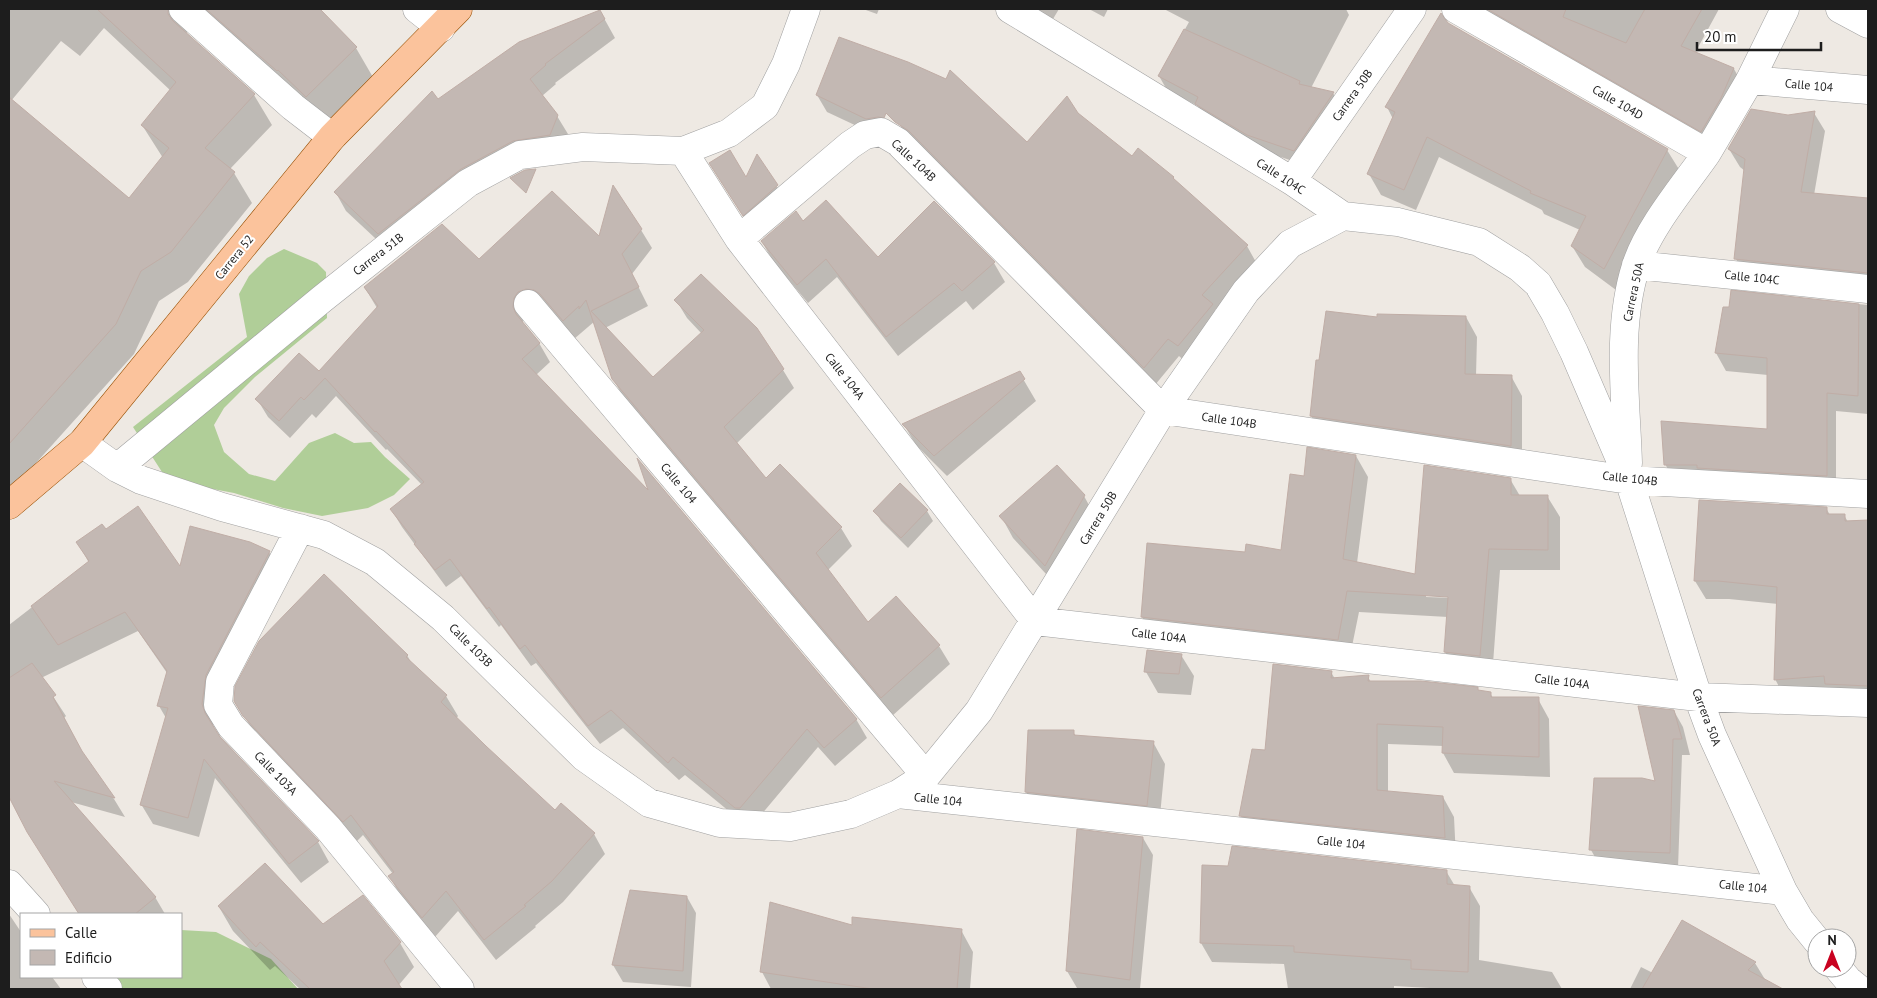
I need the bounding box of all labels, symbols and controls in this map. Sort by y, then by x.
scale bar [1697,20,1821,52]
text: 20 m [1704,27,1737,46]
street label: Carrera 50B [1329,66,1375,124]
street label: Calle 104 [1784,75,1834,95]
street label: Calle 104D [1590,81,1646,123]
street label: Calle 104B [889,136,939,184]
street label: Calle 104C [1254,155,1308,197]
street label: Carrera 51B [350,230,406,278]
street label: Carrera 52 [211,232,257,282]
street label: Carrera 50A [1619,261,1647,323]
street label: Calle 104C [1724,267,1780,287]
street label: Calle 104A [822,349,868,403]
street label: Calle 104B [1200,409,1258,431]
street label: Calle 104 [658,460,701,507]
street label: Calle 104B [1602,468,1658,488]
street label: Carrera 50B [1076,488,1120,548]
street label: Calle 103B [446,620,496,670]
street label: Calle 104A [1131,624,1187,646]
street label: Calle 104A [1534,670,1590,692]
street label: Carrera 50A [1689,686,1725,748]
street label: Calle 103A [251,748,301,798]
street label: Calle 104 [913,789,963,809]
street label: Calle 104 [1316,832,1366,852]
street label: Calle 104 [1718,876,1768,896]
legend [20,913,182,978]
text: Calle [65,923,97,942]
north arrow [1807,928,1857,978]
text: N [1827,931,1837,949]
text: Edificio [65,948,112,967]

